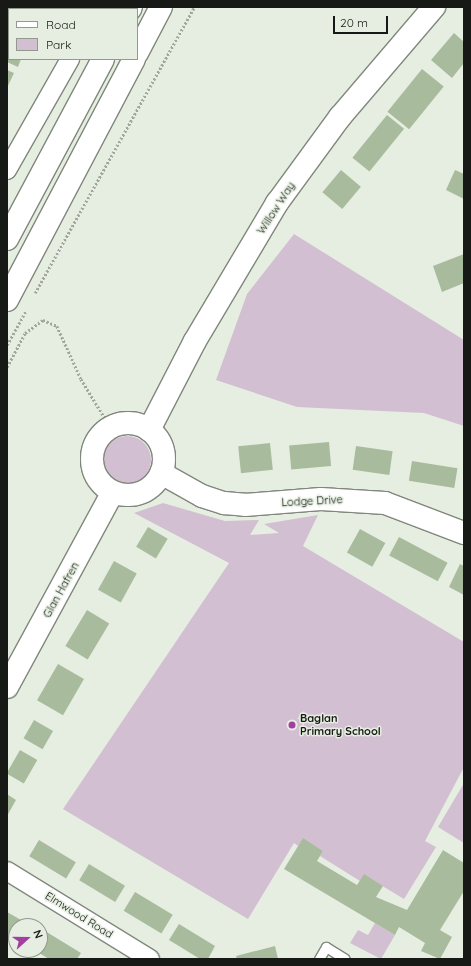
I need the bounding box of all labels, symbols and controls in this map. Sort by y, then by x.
legend [8,8,138,60]
scale bar [335,8,390,34]
text: 20 m [340,15,368,30]
text: Road [46,17,76,32]
text: Park [46,37,71,52]
street label: Willow Way [254,180,298,236]
street label: Lodge Drive [281,493,343,509]
street label: Glan Hafren [40,560,82,620]
place label: Baglan Primary School [300,712,381,738]
marker: Baglan Primary School [287,720,297,730]
street label: Elmwood Road [43,889,115,941]
north arrow [8,918,48,958]
text: N [30,928,46,940]

